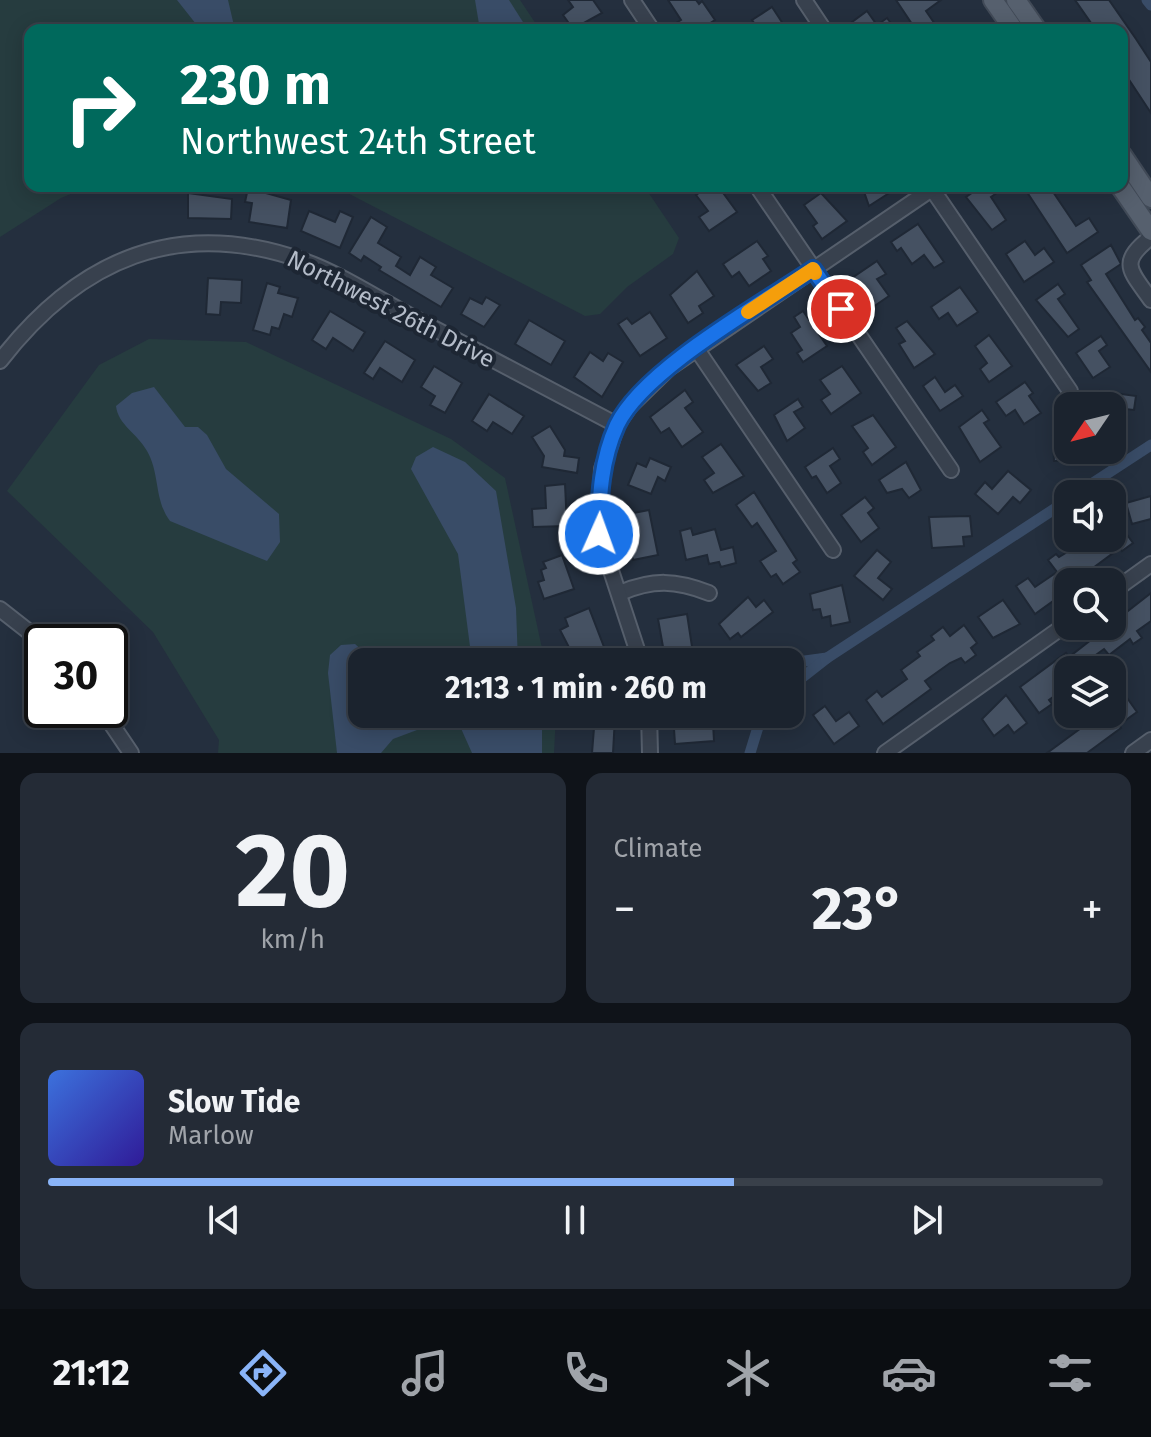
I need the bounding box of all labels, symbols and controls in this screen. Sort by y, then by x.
text: 230 m [180,52,331,119]
icon: right [48,56,152,160]
text: Northwest 24th Street [180,120,536,164]
street label: Northwest 26th Drive [283,245,499,373]
pin [807,275,875,343]
icon: arrive [819,287,863,331]
north arrow [1054,392,1126,464]
map controls [1054,392,1126,728]
button: sound [1054,480,1126,552]
position arrow [557,492,641,576]
button: search [1054,568,1126,640]
speed limit sign: 30 [24,624,128,728]
button: layers [1054,656,1126,728]
text: 21:13 · 1 min · 260 m [445,670,707,706]
text: 20 [235,809,350,934]
text: Climate [614,833,702,864]
text: 23° [812,873,905,945]
text: − [614,883,636,936]
text: + [1081,883,1103,936]
text: km/h [261,924,325,955]
text: Slow Tide [168,1084,300,1120]
text: Marlow [168,1120,254,1151]
icon: previous [202,1198,246,1242]
icon: pause [553,1198,597,1242]
icon: next [905,1198,949,1242]
icon: directions [235,1345,291,1401]
icon: music [397,1345,453,1401]
icon: phone [558,1345,614,1401]
icon: climate [720,1345,776,1401]
icon: car [881,1345,937,1401]
icon: filters [1042,1345,1098,1401]
text: 21:12 [53,1351,130,1395]

